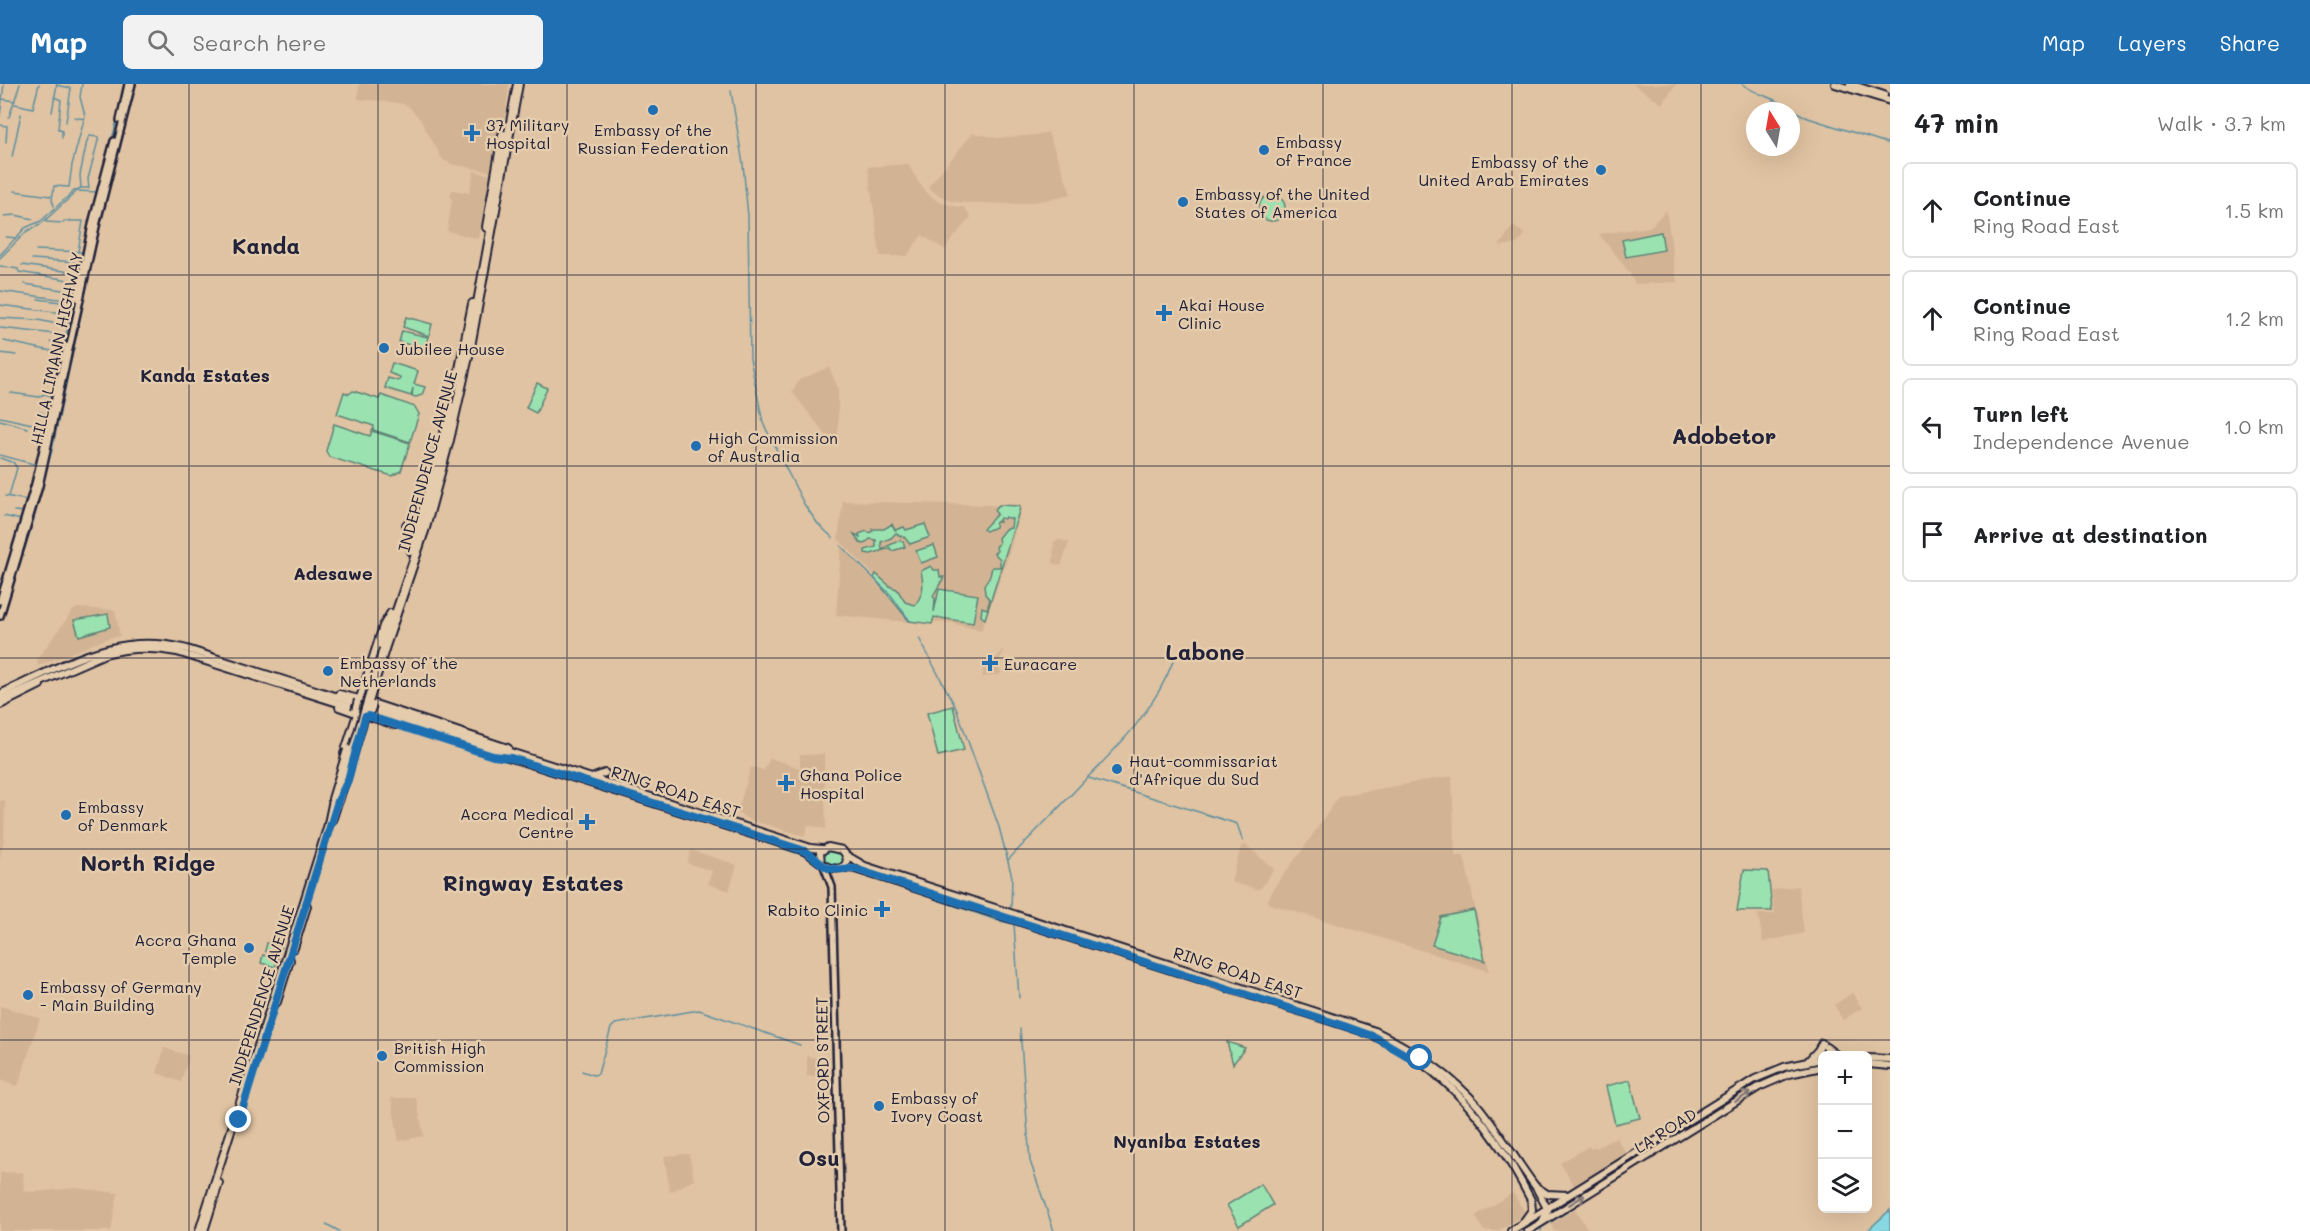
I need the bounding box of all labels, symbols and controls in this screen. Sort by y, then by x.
search box [123,15,543,69]
text: Map [30,24,87,60]
icon: search [144,26,177,59]
text: Search here [192,28,326,57]
text: Map [2042,29,2085,56]
text: Layers [2118,29,2187,56]
text: Share [2220,29,2280,56]
north arrow [1746,102,1800,156]
marker: Embassy of the Russian Federation [646,103,660,117]
text: 47 min [1914,106,1999,140]
text: Walk · 3.7 km [2157,110,2286,136]
place label: 37 Military Hospital [486,114,569,153]
place label: Embassy of the Russian Federation [578,119,728,158]
marker: 37 Military Hospital [463,124,481,142]
place label: Embassy of France [1276,131,1352,170]
marker: Embassy of France [1257,143,1271,157]
place label: Embassy of the United Arab Emirates [1418,151,1589,190]
marker: Embassy of the United Arab Emirates [1594,163,1608,177]
place label: Embassy of the United States of America [1195,183,1370,222]
text: Continue [1973,183,2071,212]
icon: ahead [1916,194,1949,227]
marker: Embassy of the United States of America [1176,195,1190,209]
text: 1.5 km [2225,197,2284,223]
text: Ring Road East [1973,212,2120,238]
district label: Kanda [232,231,300,260]
street label: HILLA LIMANN HIGHWAY [25,250,87,446]
text: Continue [1973,291,2071,320]
place label: Akai House Clinic [1178,294,1265,333]
icon: ahead [1916,302,1949,335]
marker: Akai House Clinic [1155,304,1173,322]
text: 1.2 km [2225,305,2284,331]
text: Ring Road East [1973,320,2120,346]
place label: Jubilee House [396,338,505,359]
marker: Jubilee House [377,341,391,355]
district label: Kanda Estates [140,363,270,387]
street label: INDEPENDENCE AVENUE [393,368,461,554]
text: Turn left [1973,399,2069,428]
icon: left [1916,410,1949,443]
text: 1.0 km [2224,413,2284,439]
district label: Adobetor [1672,421,1776,450]
place label: High Commission of Australia [708,427,838,466]
text: Independence Avenue [1973,428,2190,454]
marker: High Commission of Australia [689,439,703,453]
icon: arrive [1916,518,1949,551]
text: Arrive at destination [1973,520,2208,549]
district label: Adesawe [293,561,373,585]
district label: Labone [1165,637,1245,666]
place label: Embassy of the Netherlands [340,652,458,691]
place label: Euracare [1004,653,1077,674]
marker: Euracare [981,654,999,672]
marker: Embassy of the Netherlands [321,664,335,678]
place label: Haut-commissariat d'Afrique du Sud [1129,750,1278,789]
street label: RING ROAD EAST [609,760,743,822]
marker: Haut-commissariat d'Afrique du Sud [1110,762,1124,776]
place label: Ghana Police Hospital [800,764,902,803]
marker: Ghana Police Hospital [777,774,795,792]
place label: Embassy of Denmark [78,796,168,835]
place label: Accra Medical Centre [460,803,574,842]
marker: Embassy of Denmark [59,808,73,822]
marker: Accra Medical Centre [578,813,596,831]
district label: North Ridge [81,848,215,877]
district label: Ringway Estates [442,868,624,897]
place label: Rabito Clinic [768,899,868,920]
marker: Rabito Clinic [873,900,891,918]
street label: INDEPENDENCE AVENUE [224,902,298,1088]
place label: Accra Ghana Temple [134,929,237,968]
marker: Accra Ghana Temple [242,941,256,955]
street label: RING ROAD EAST [1171,941,1305,1003]
place label: Embassy of Germany - Main Building [40,976,202,1015]
marker: Embassy of Germany - Main Building [21,988,35,1002]
street label: OXFORD STREET [810,996,834,1124]
place label: British High Commission [394,1037,485,1076]
route start [1406,1044,1432,1070]
marker: British High Commission [375,1049,389,1063]
map controls [1818,1051,1872,1213]
button: + [1818,1051,1872,1105]
place label: Embassy of Ivory Coast [891,1087,983,1126]
one-way arrow [1734,1091,1751,1103]
marker: Embassy of Ivory Coast [872,1099,886,1113]
street label: LA ROAD [1630,1103,1700,1157]
button: − [1818,1105,1872,1159]
route end [225,1106,251,1132]
district label: Nyaniba Estates [1113,1129,1261,1153]
district label: Osu [798,1143,840,1172]
button: layers [1818,1159,1872,1213]
one-way arrow [1568,1194,1585,1206]

